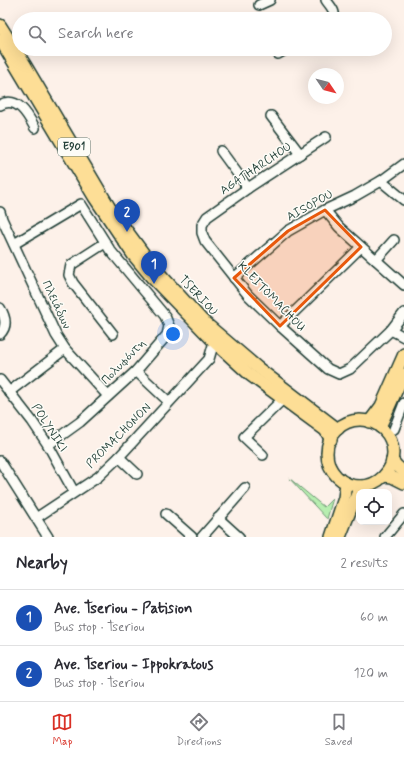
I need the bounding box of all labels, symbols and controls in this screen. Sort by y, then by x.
search box [12,12,392,56]
icon: search [26,23,48,45]
text: Search here [58,24,134,44]
north arrow [308,68,344,104]
road number: E901 [58,138,90,156]
street label: AGATHARCHOU [217,139,295,199]
street label: AISOPOU [284,187,336,225]
pin: 2 [114,199,140,232]
pin: 1 [141,251,167,284]
street label: KLEITOMACHOU [234,259,308,335]
street label: TSERIOU [175,272,221,320]
street label: Πλειάδων [38,278,74,332]
your location [163,324,183,344]
street label: Πολυφόντη [98,336,150,388]
street label: PROMACHONON [83,400,155,472]
street label: POLYNIKI [27,401,71,455]
map controls [356,489,392,525]
button: locate [356,489,392,525]
text: Nearby [16,552,68,574]
text: 2 results [341,555,388,572]
text: Ave. Tseriou - Patision [54,599,192,619]
text: 1 [26,609,32,626]
text: 60 m [360,609,388,626]
text: Bus stop · Tseriou [54,619,144,636]
text: Ave. Tseriou - Ippokratous [54,655,213,675]
text: 2 [26,665,32,682]
text: 120 m [354,665,388,682]
text: Bus stop · Tseriou [54,675,144,692]
tab: Map [51,711,73,749]
tab: Directions [176,711,222,749]
tab: Saved [325,711,352,749]

